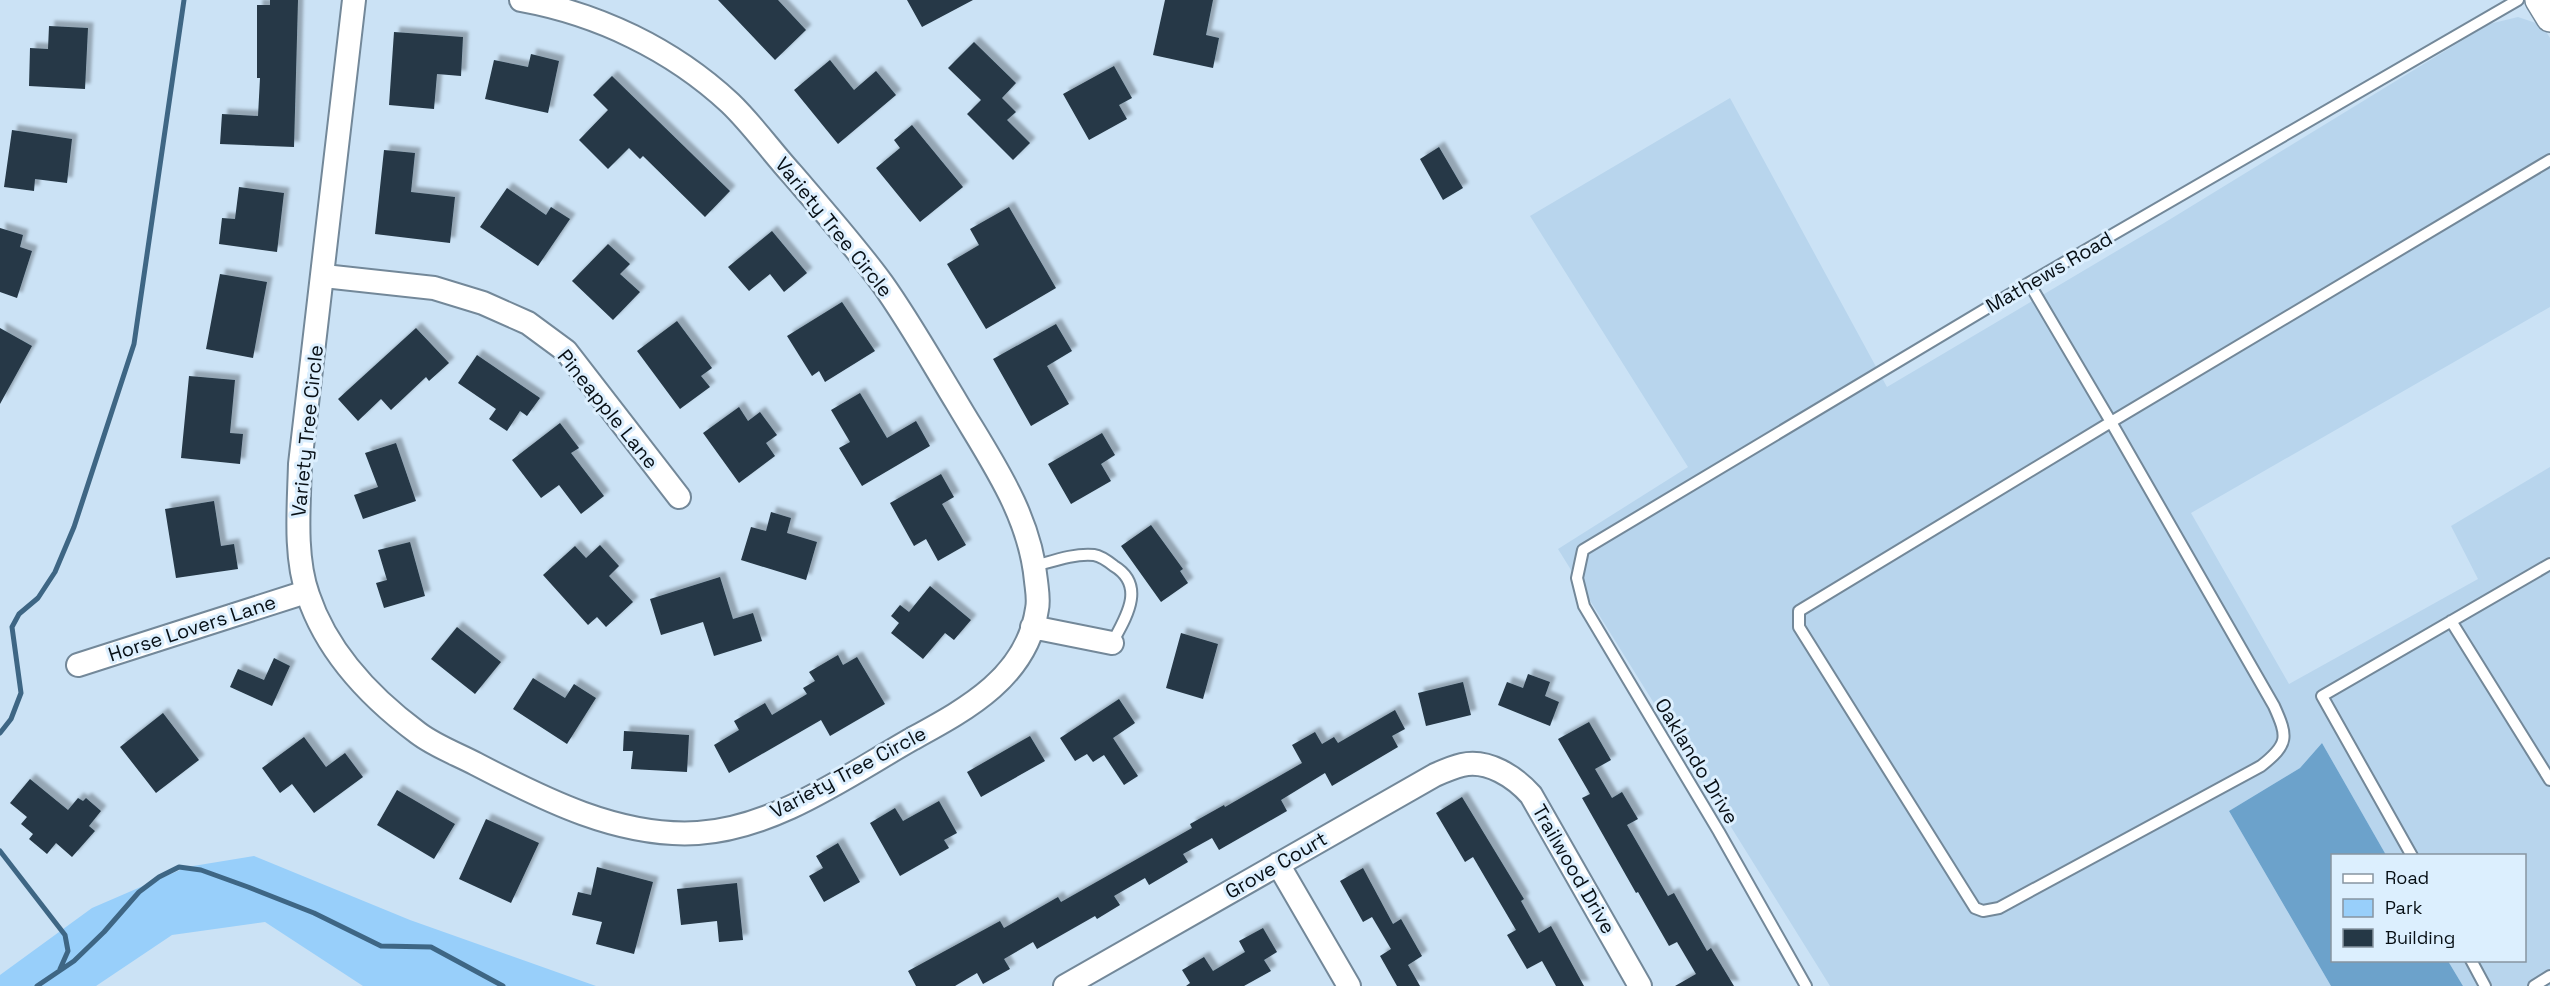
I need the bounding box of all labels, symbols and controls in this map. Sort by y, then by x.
street label: Variety Tree Circle [769,152,899,302]
street label: Mathews Road [1981,225,2117,319]
street label: Variety Tree Circle [285,344,329,518]
street label: Pineapple Lane [552,344,664,474]
street label: Horse Lovers Lane [105,589,279,667]
street label: Oaklando Drive [1649,693,1745,829]
street label: Variety Tree Circle [766,720,930,824]
street label: Trailwood Drive [1526,800,1622,938]
street label: Grove Court [1220,825,1332,905]
legend [2331,854,2526,962]
text: Road [2385,866,2429,889]
text: Park [2385,896,2423,919]
text: Building [2385,926,2455,949]

